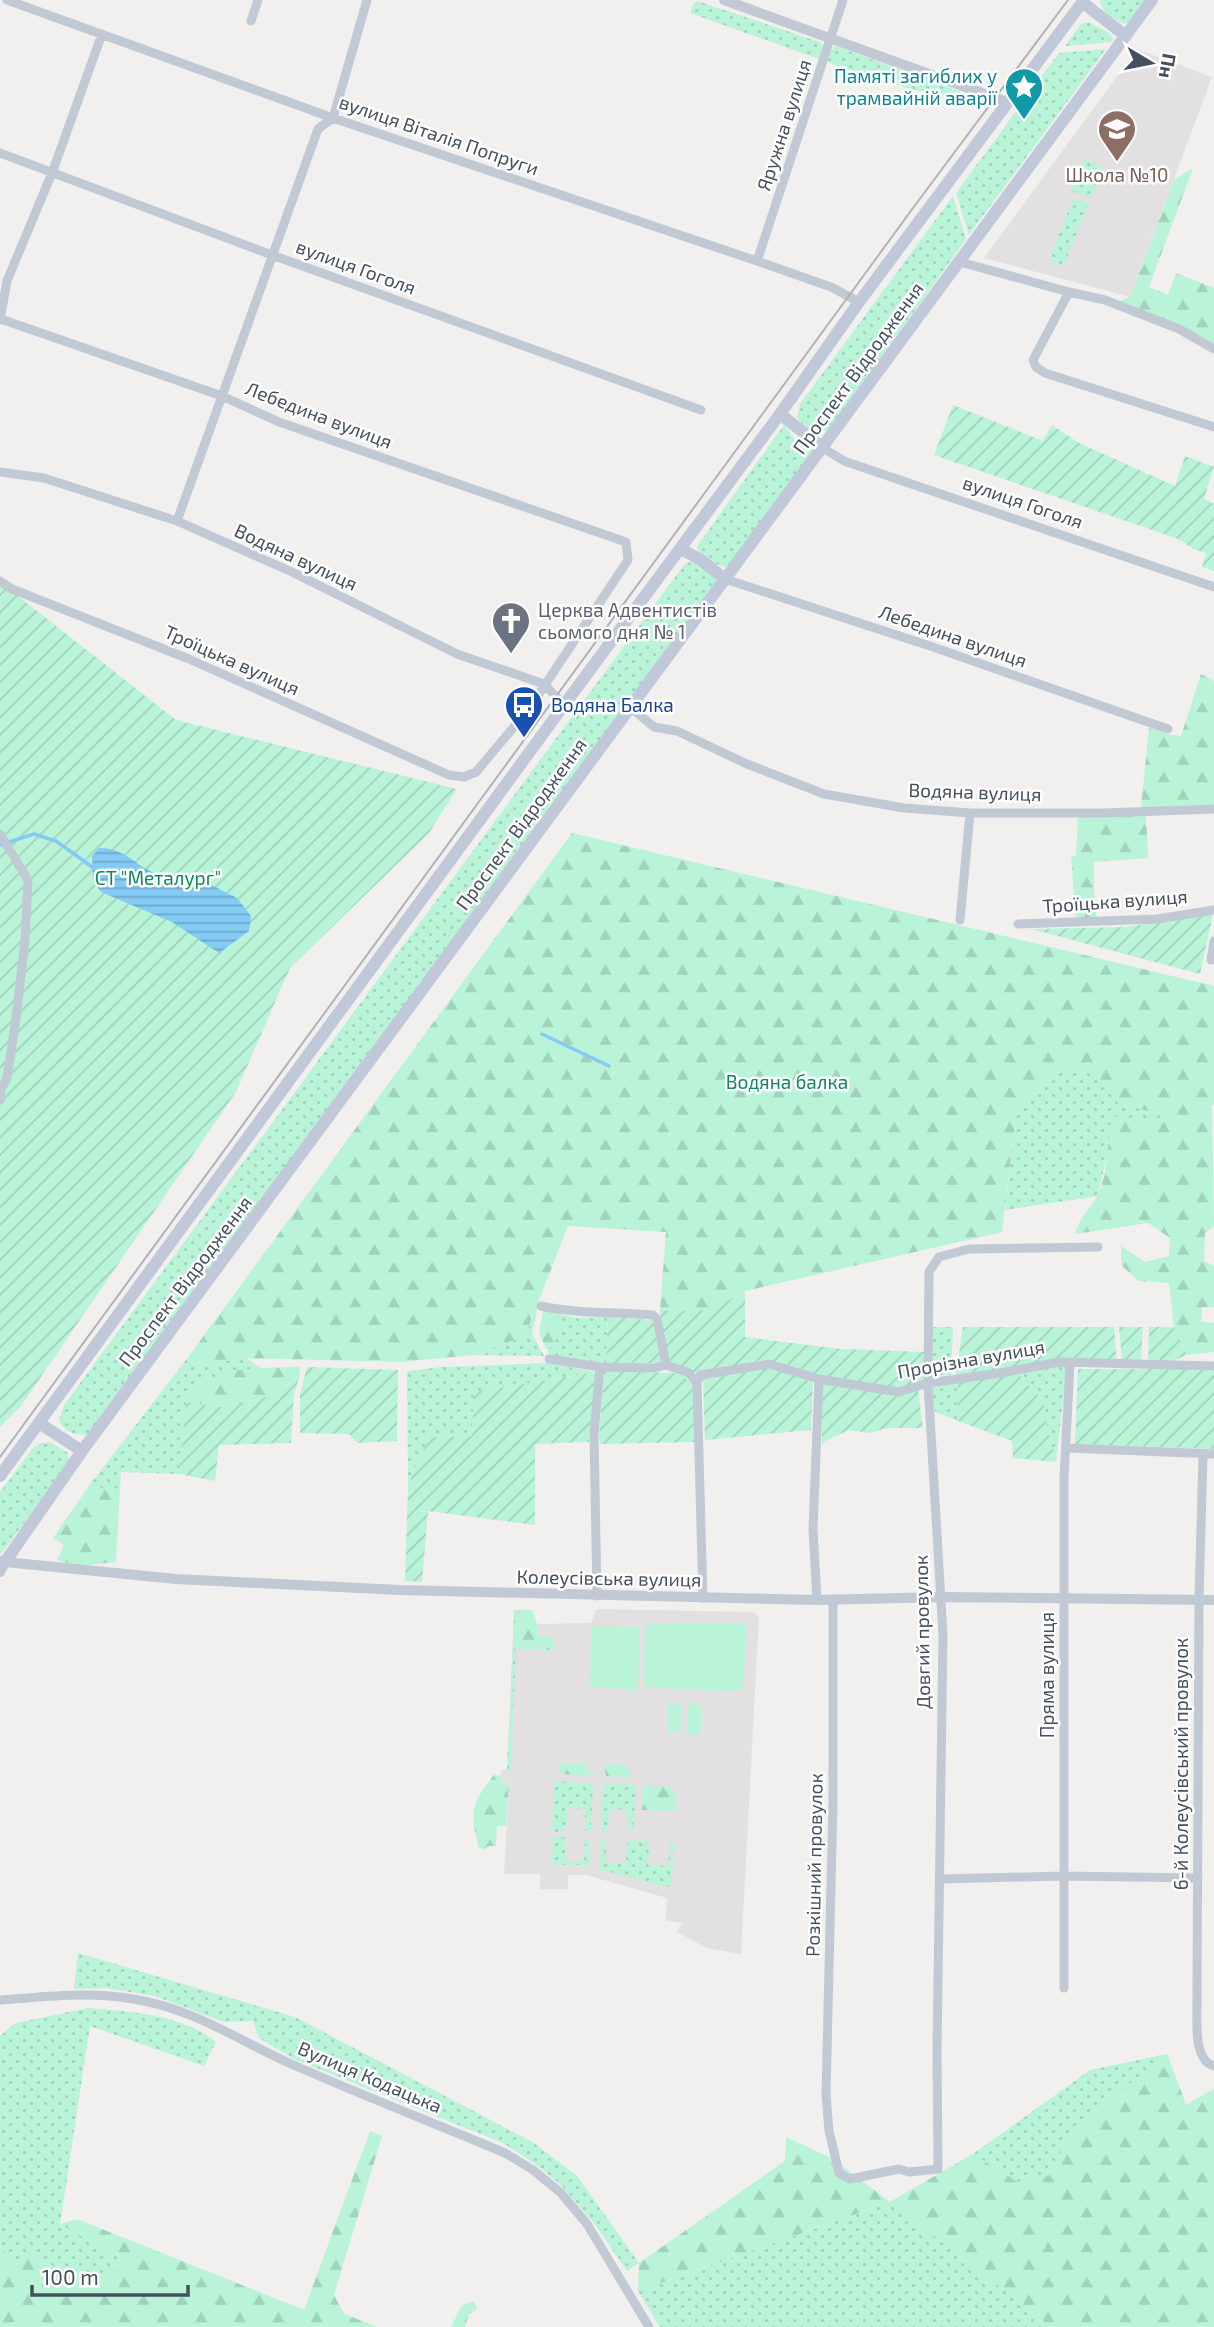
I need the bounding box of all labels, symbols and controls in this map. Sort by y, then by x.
north arrow [1116,28,1186,98]
text: Пн [1155,52,1182,80]
street label: Яружна вулиця [751,56,817,194]
place label: Памяті загиблих у трамвайній аварії [834,64,997,109]
place icon: Памяті загиблих у трамвайній аварії [1003,66,1045,121]
street label: вулиця Віталія Попруги [336,90,542,180]
school or university icon: Школа №10 [1096,108,1138,163]
place label: Школа №10 [1065,163,1169,186]
street label: вулиця Гоголя [293,234,419,300]
street label: Проспект Відродження [787,277,928,458]
street label: Лебедина вулиця [242,376,396,454]
street label: вулиця Гоголя [960,470,1086,534]
street label: Водяна вулиця [231,518,361,596]
place label: Церква Адвентистів сьомого дня № 1 [538,598,717,643]
street label: Лебедина вулиця [876,599,1030,673]
church icon: Церква Адвентистів сьомого дня № 1 [490,600,532,655]
street label: Троїцька вулиця [161,619,303,701]
bus stop icon: Водяна Балка [503,684,545,739]
place label: Водяна Балка [551,693,674,716]
street label: Проспект Відродження [450,733,591,914]
street label: Водяна вулиця [908,778,1042,806]
park label: СТ "Металург" [95,866,221,890]
street label: Троїцька вулиця [1042,884,1188,918]
park label: Водяна балка [726,1070,848,1093]
street label: Проспект Відродження [113,1191,256,1370]
street label: Прорізна вулиця [896,1334,1046,1384]
street label: Довгий провулок [909,1555,935,1709]
street label: Колеусівська вулиця [516,1564,702,1592]
street label: Пряма вулиця [1035,1612,1059,1738]
street label: 6-й Колеусівський провулок [1169,1638,1193,1890]
street label: Розкішний провулок [800,1773,828,1957]
street label: Вулиця Кодацька [294,2036,446,2118]
scale bar [32,2254,187,2298]
text: 100 m [42,2264,99,2289]

